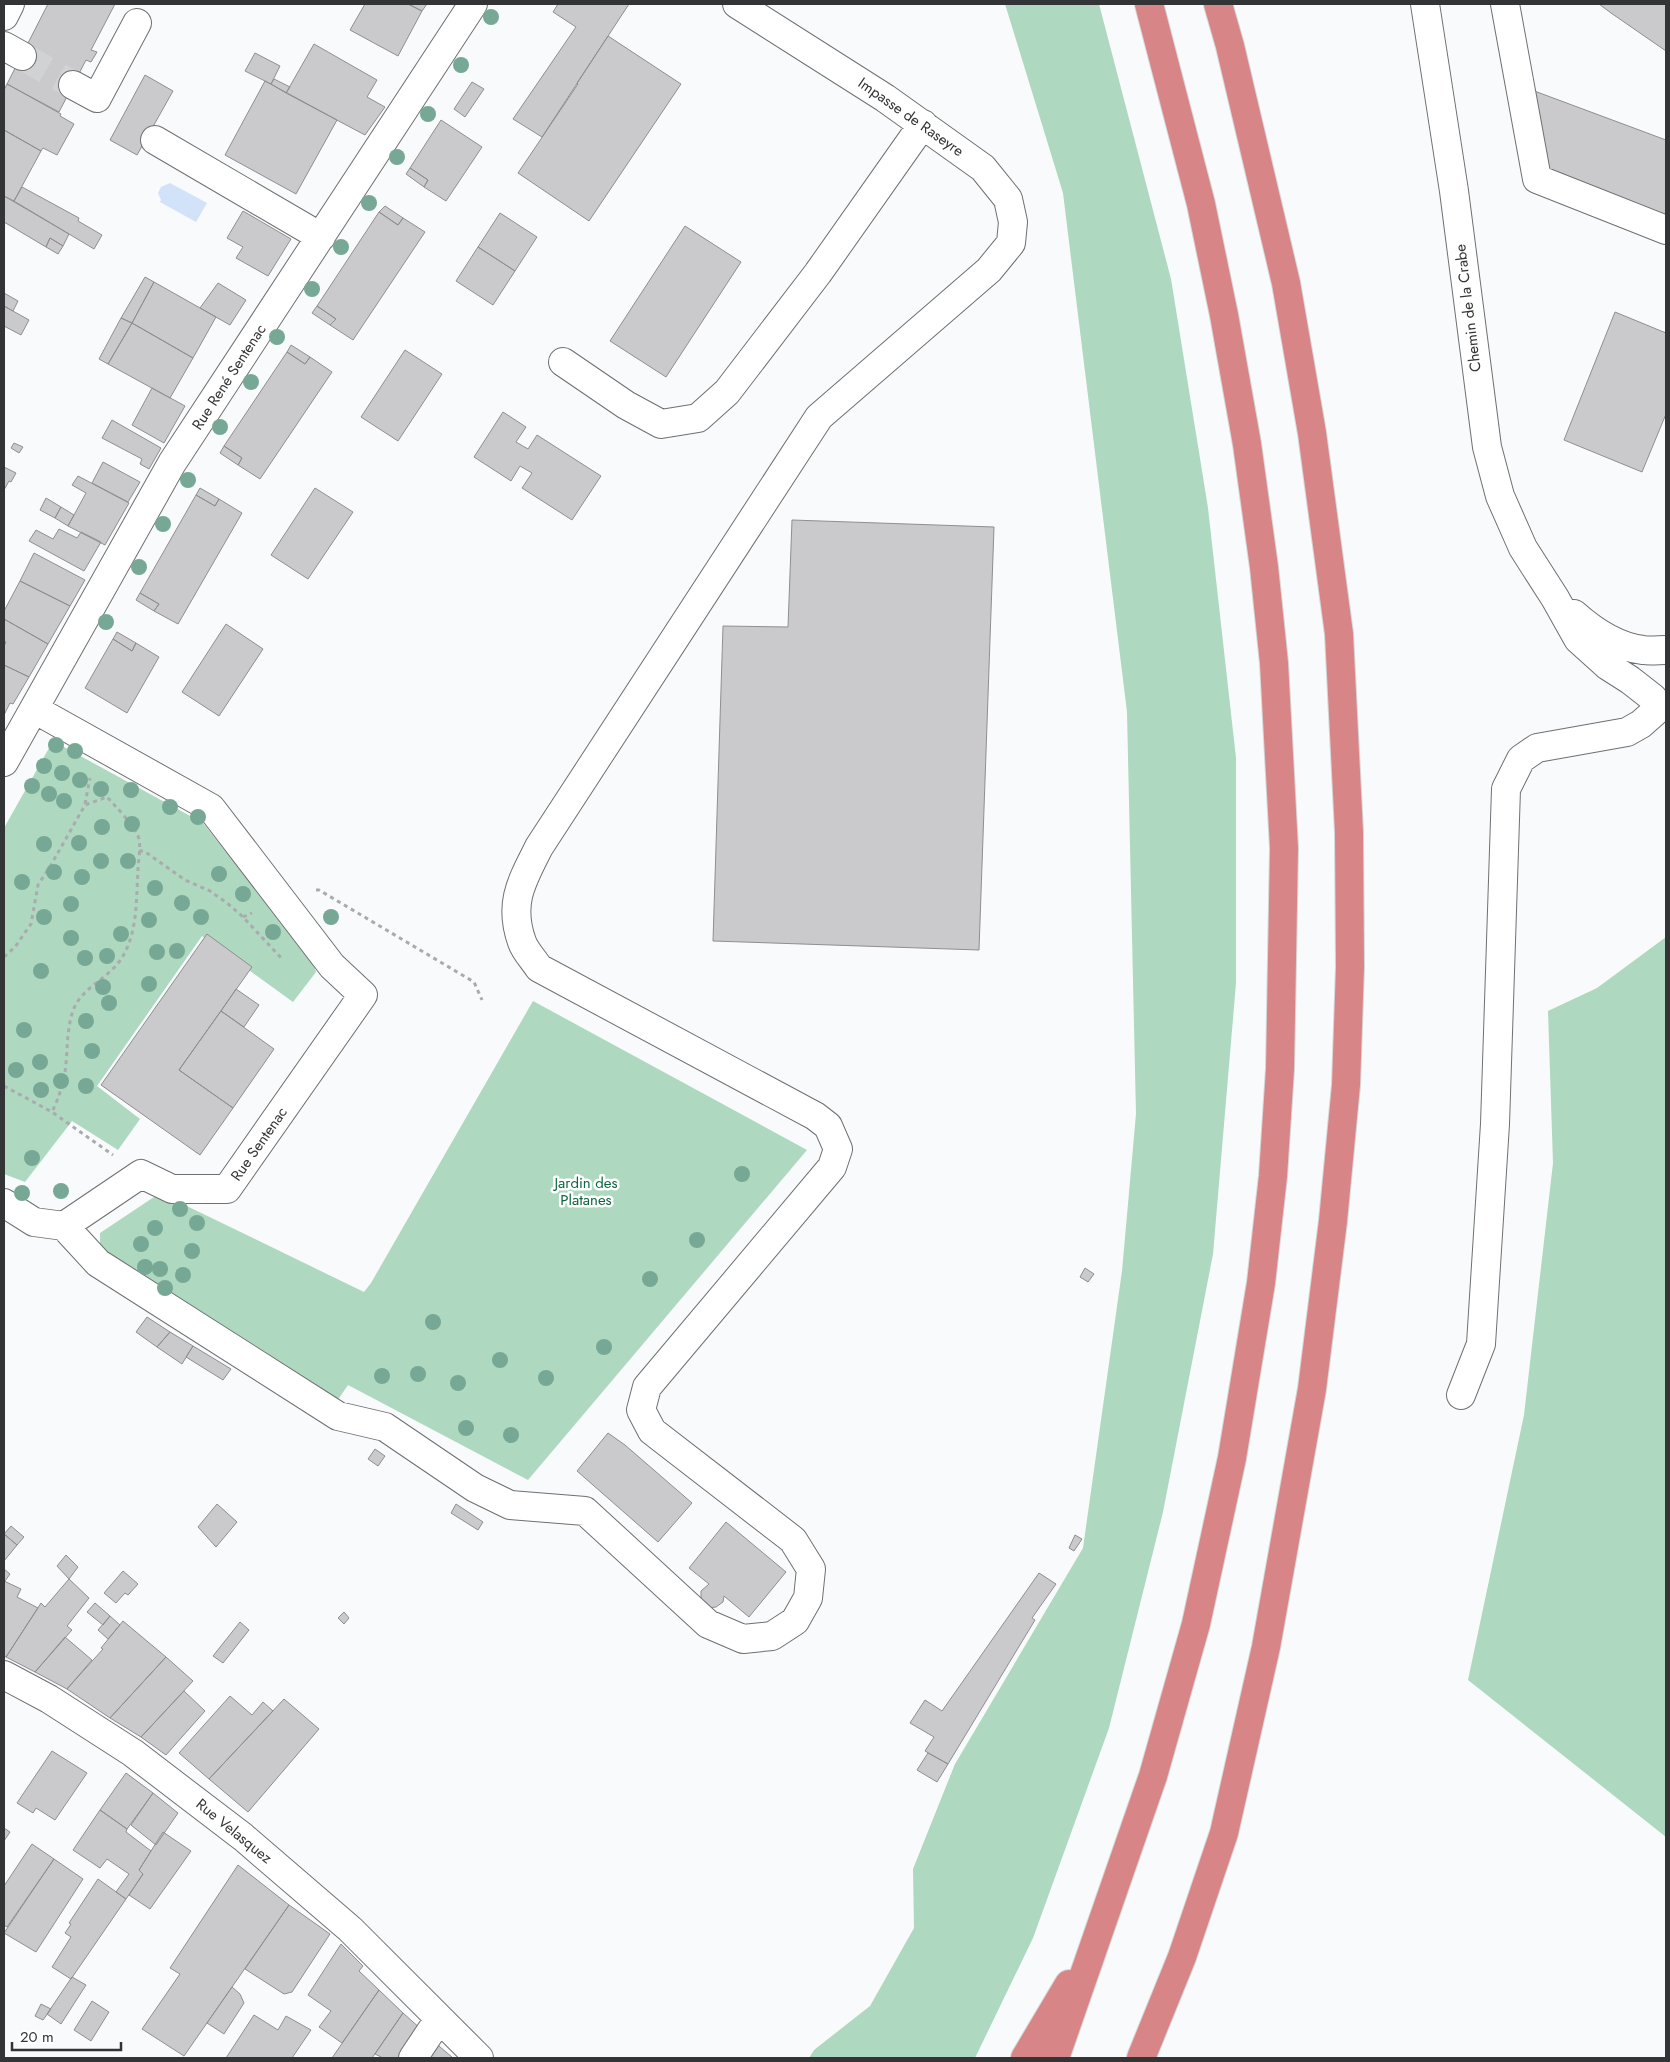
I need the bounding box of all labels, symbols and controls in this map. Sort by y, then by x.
street label: Impasse de Raseyre [854,72,969,162]
street label: Chemin de la Crabe [1449,243,1487,373]
street label: Rue René Sentenac [187,320,271,434]
street label: Rue Sentenac [225,1103,293,1185]
park label: Jardin des Platanes [552,1172,618,1211]
street label: Rue Velasquez [191,1793,277,1869]
scale bar [12,2020,121,2052]
text: 20 m [20,2026,54,2048]

